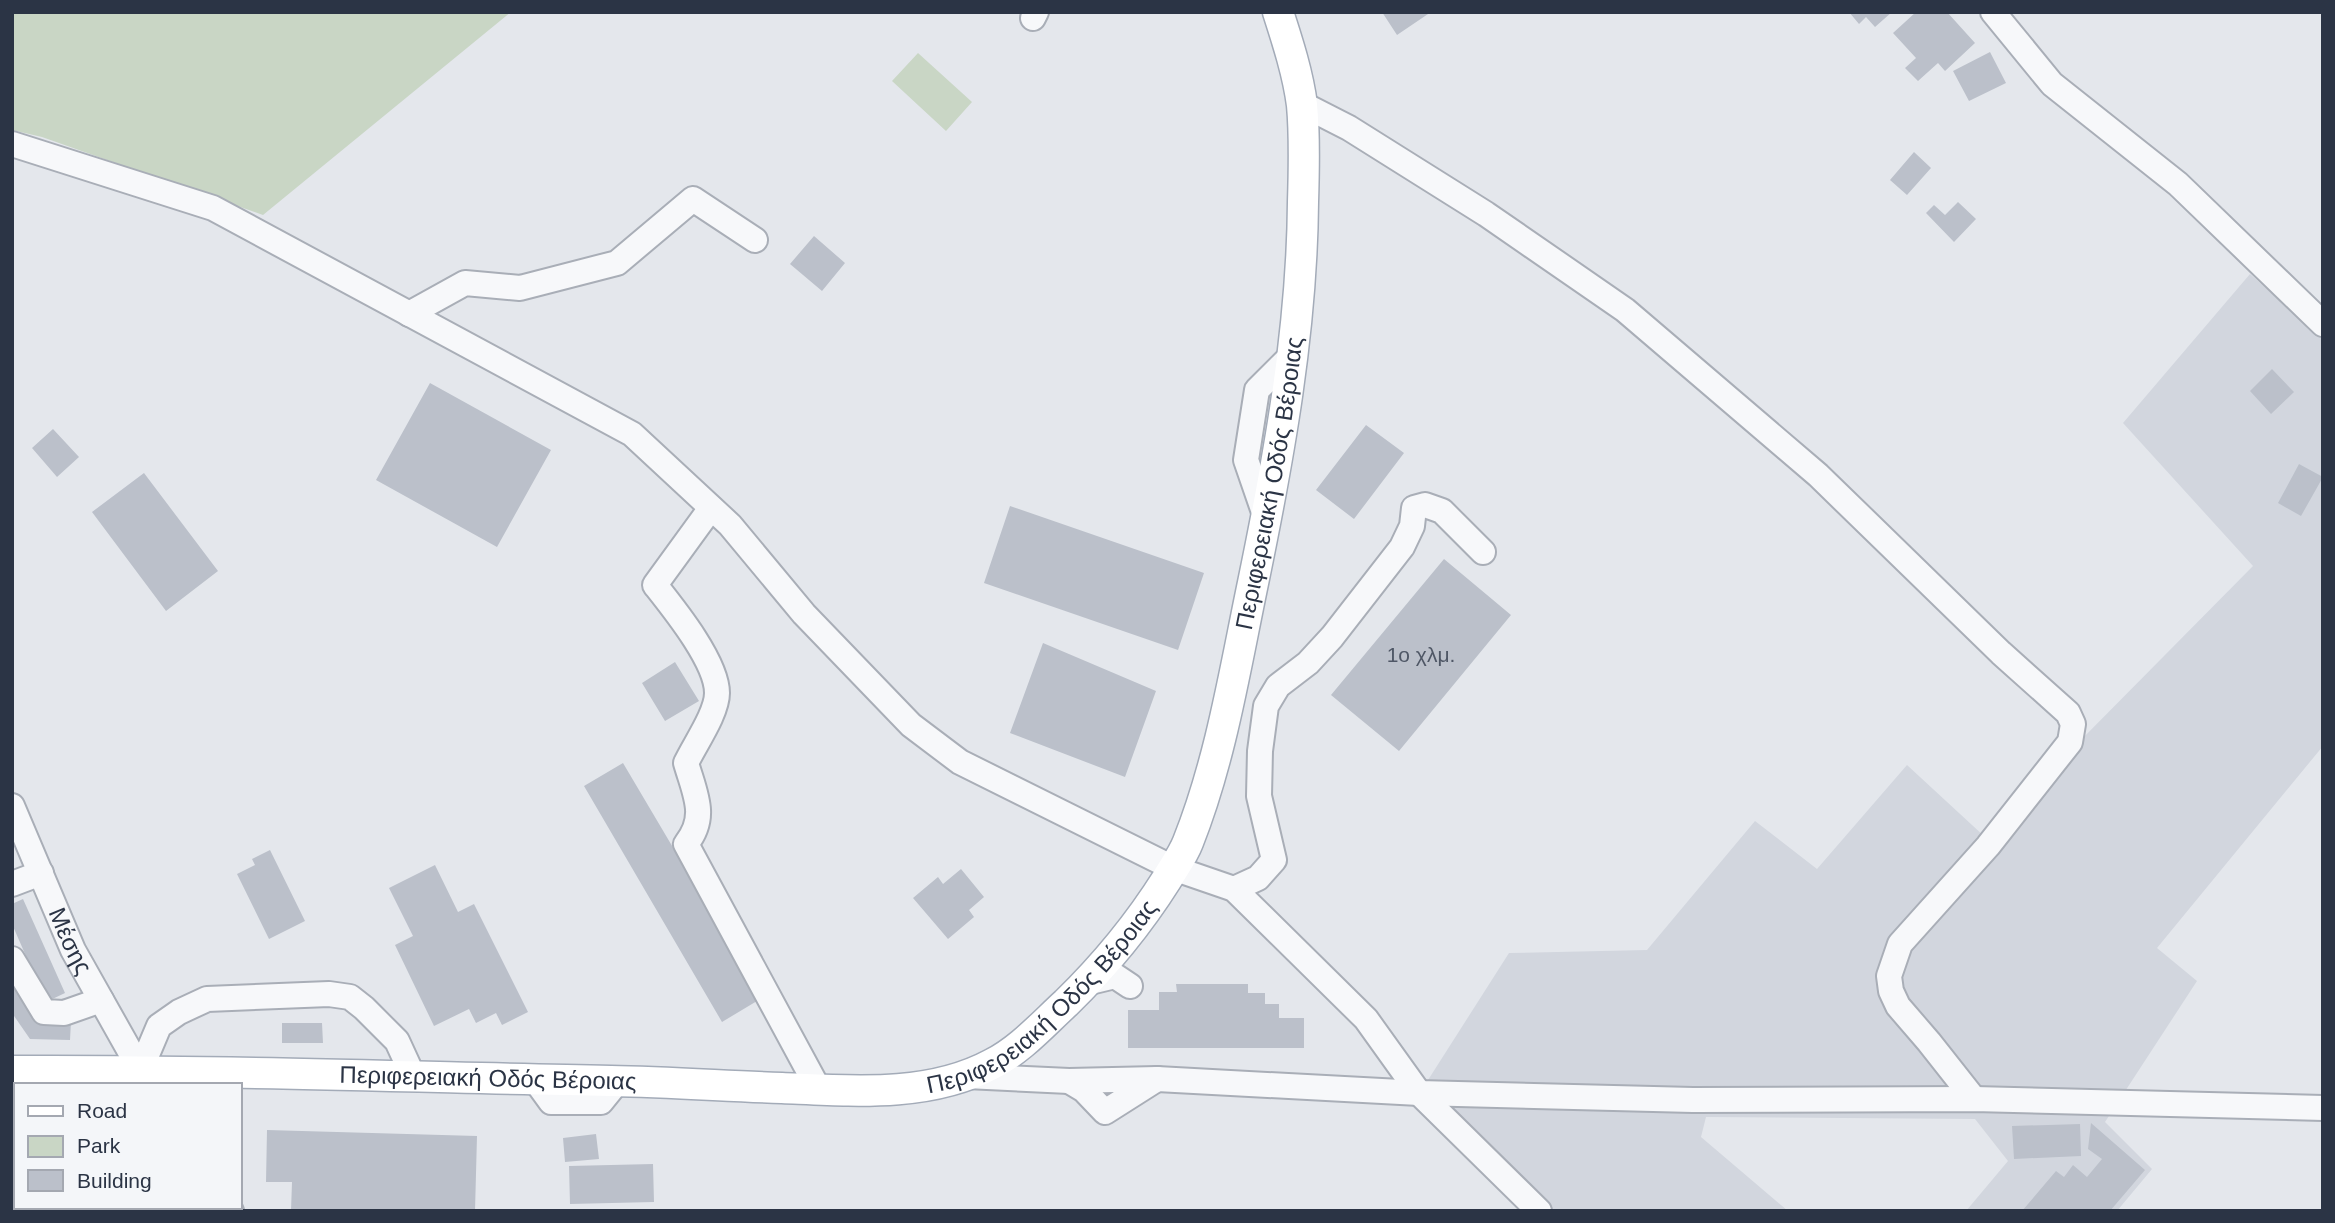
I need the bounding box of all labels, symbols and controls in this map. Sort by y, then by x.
street label: Περιφερειακή Οδός Βέροιας [1230,335,1308,632]
house number: 1ο χλμ. [1387,643,1455,666]
street label: Περιφερειακή Οδός Βέροιας [924,895,1162,1099]
street label: Μέσης [44,903,98,979]
street label: Περιφερειακή Οδός Βέροιας [339,1061,637,1095]
legend [14,1083,242,1209]
text: Road [77,1099,127,1122]
text: Park [77,1134,121,1157]
text: Building [77,1169,152,1192]

